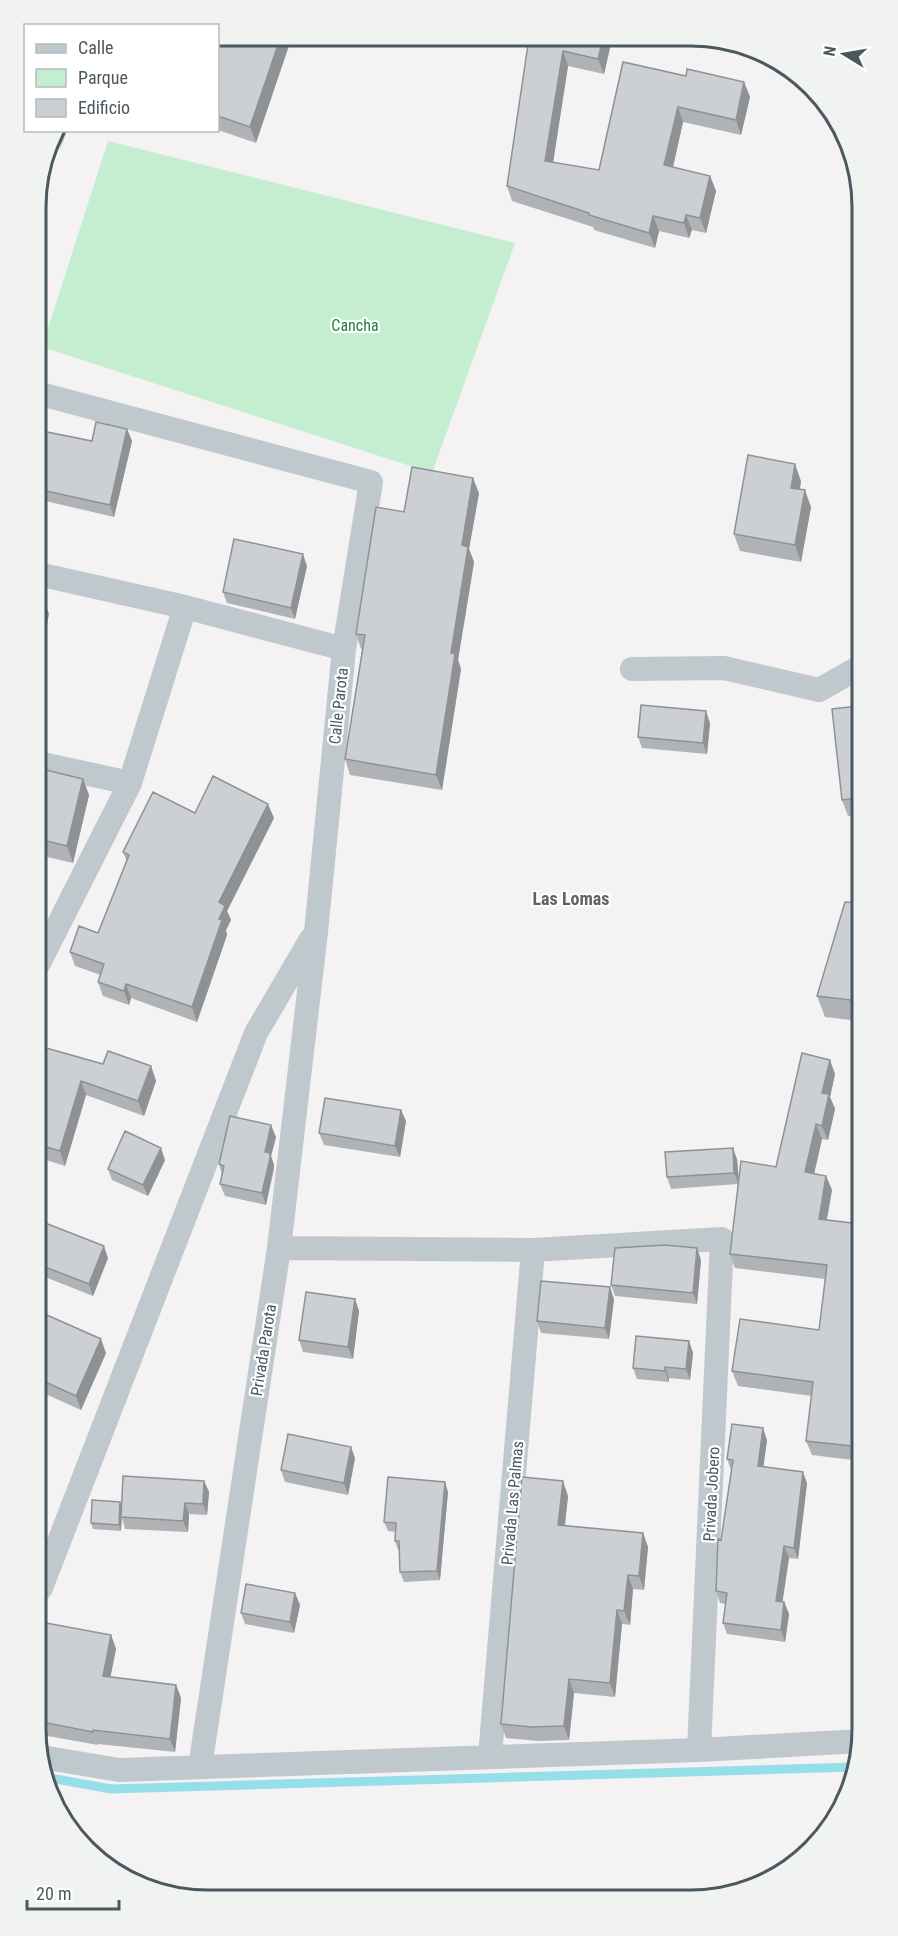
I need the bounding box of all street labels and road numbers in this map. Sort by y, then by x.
street label: Calle Parota [325,667,352,745]
street label: Privada Parota [247,1303,280,1397]
street label: Privada Las Palmas [498,1440,527,1566]
street label: Privada Jobero [700,1446,723,1542]

